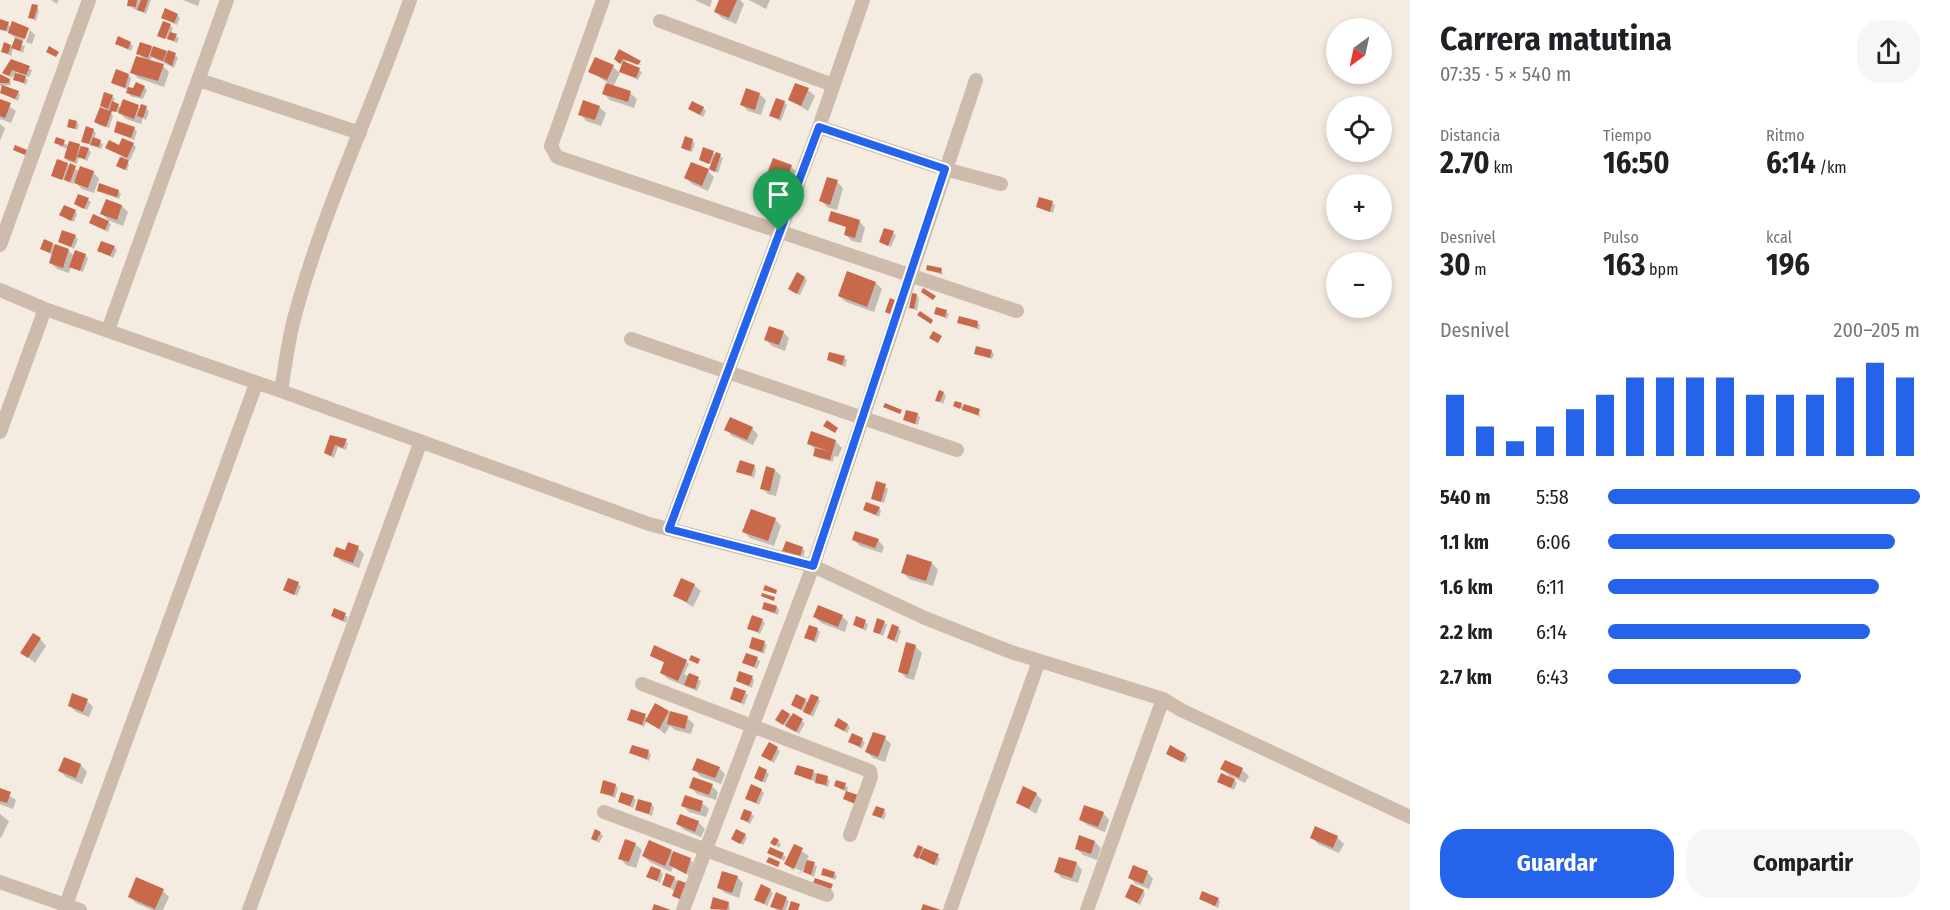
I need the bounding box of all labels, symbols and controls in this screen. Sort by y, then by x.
north arrow [1326,18,1392,84]
map controls [1326,18,1392,318]
text: Carrera matutina [1440,19,1672,59]
button: share [1857,20,1920,83]
text: 07:35 · 5 × 540 m [1440,62,1571,86]
button: locate [1326,96,1392,162]
text: Distancia [1440,126,1500,145]
text: Tiempo [1603,126,1652,145]
text: Ritmo [1766,126,1805,145]
text: 2.70 [1440,145,1490,181]
text: 16:50 [1603,145,1670,181]
text: 6:14 [1766,145,1816,181]
text: km [1490,158,1513,177]
text: /km [1816,158,1847,177]
pin [753,169,804,231]
button: + [1326,174,1392,240]
icon: arrive [762,178,795,211]
text: Desnivel [1440,228,1496,247]
text: Pulso [1603,228,1639,247]
text: kcal [1766,228,1792,247]
text: 30 [1440,247,1471,283]
text: 163 [1603,247,1645,283]
text: 196 [1766,247,1810,283]
button: − [1326,252,1392,318]
text: m [1471,260,1487,279]
text: bpm [1645,260,1678,279]
text: Desnivel [1440,318,1510,342]
text: 200–205 m [1834,318,1920,342]
text: 540 m [1440,485,1490,509]
text: 5:58 [1536,485,1569,509]
text: 1.1 km [1440,530,1489,554]
text: 6:06 [1536,530,1571,554]
text: 1.6 km [1440,575,1493,599]
text: 6:11 [1536,575,1565,599]
text: 2.2 km [1440,620,1493,644]
text: 6:14 [1536,620,1567,644]
text: 2.7 km [1440,665,1492,689]
text: 6:43 [1536,665,1568,689]
button: Guardar [1440,829,1674,898]
button: Compartir [1686,829,1920,898]

